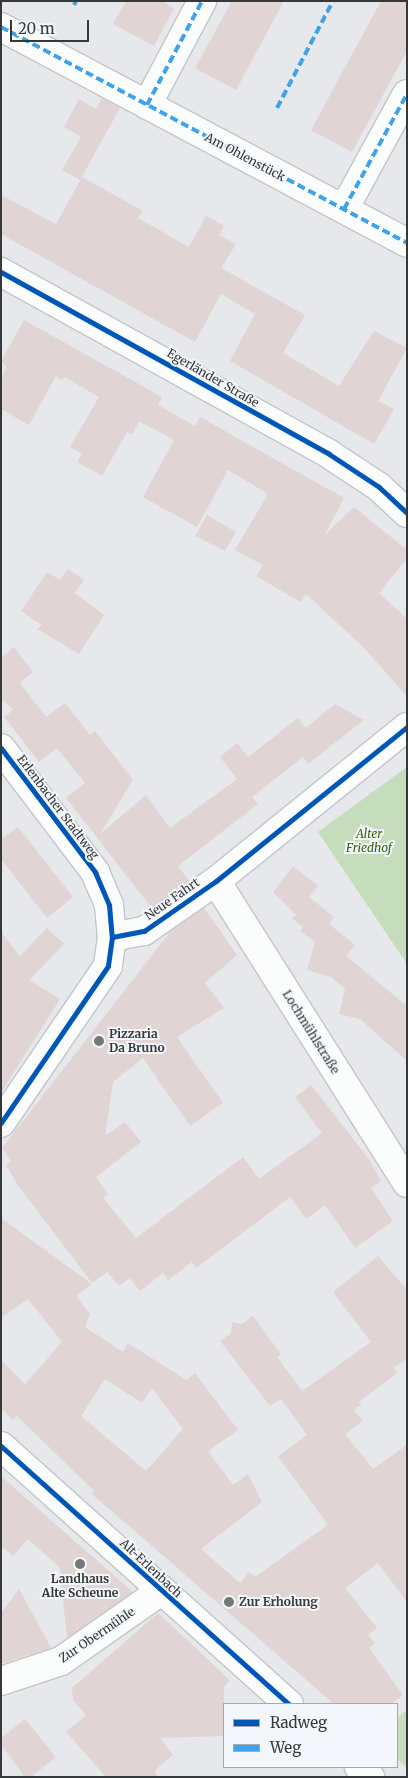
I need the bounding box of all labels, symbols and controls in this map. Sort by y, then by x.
scale bar [12,10,91,42]
text: 20 m [18,19,55,38]
street label: Am Ohlenstück [202,130,288,184]
street label: Egerländer Straße [164,346,262,410]
street label: Erlenbacher Stadtweg [14,752,102,862]
park label: Alter Friedhof [346,827,392,855]
street label: Neue Fahrt [142,875,202,923]
street label: Lochmühlstraße [279,987,343,1077]
place label: Pizzaria Da Bruno [109,1027,165,1055]
marker: Pizzaria Da Bruno [93,1035,105,1047]
street label: Alt-Erlenbach [117,1536,185,1600]
marker: Landhaus Alte Scheune [74,1558,86,1570]
place label: Landhaus Alte Scheune [42,1572,118,1600]
place label: Zur Erholung [239,1595,318,1609]
marker: Zur Erholung [223,1596,235,1608]
street label: Zur Obermühle [56,1604,138,1666]
legend [223,1703,398,1768]
text: Radweg [270,1713,327,1732]
text: Weg [270,1738,301,1757]

